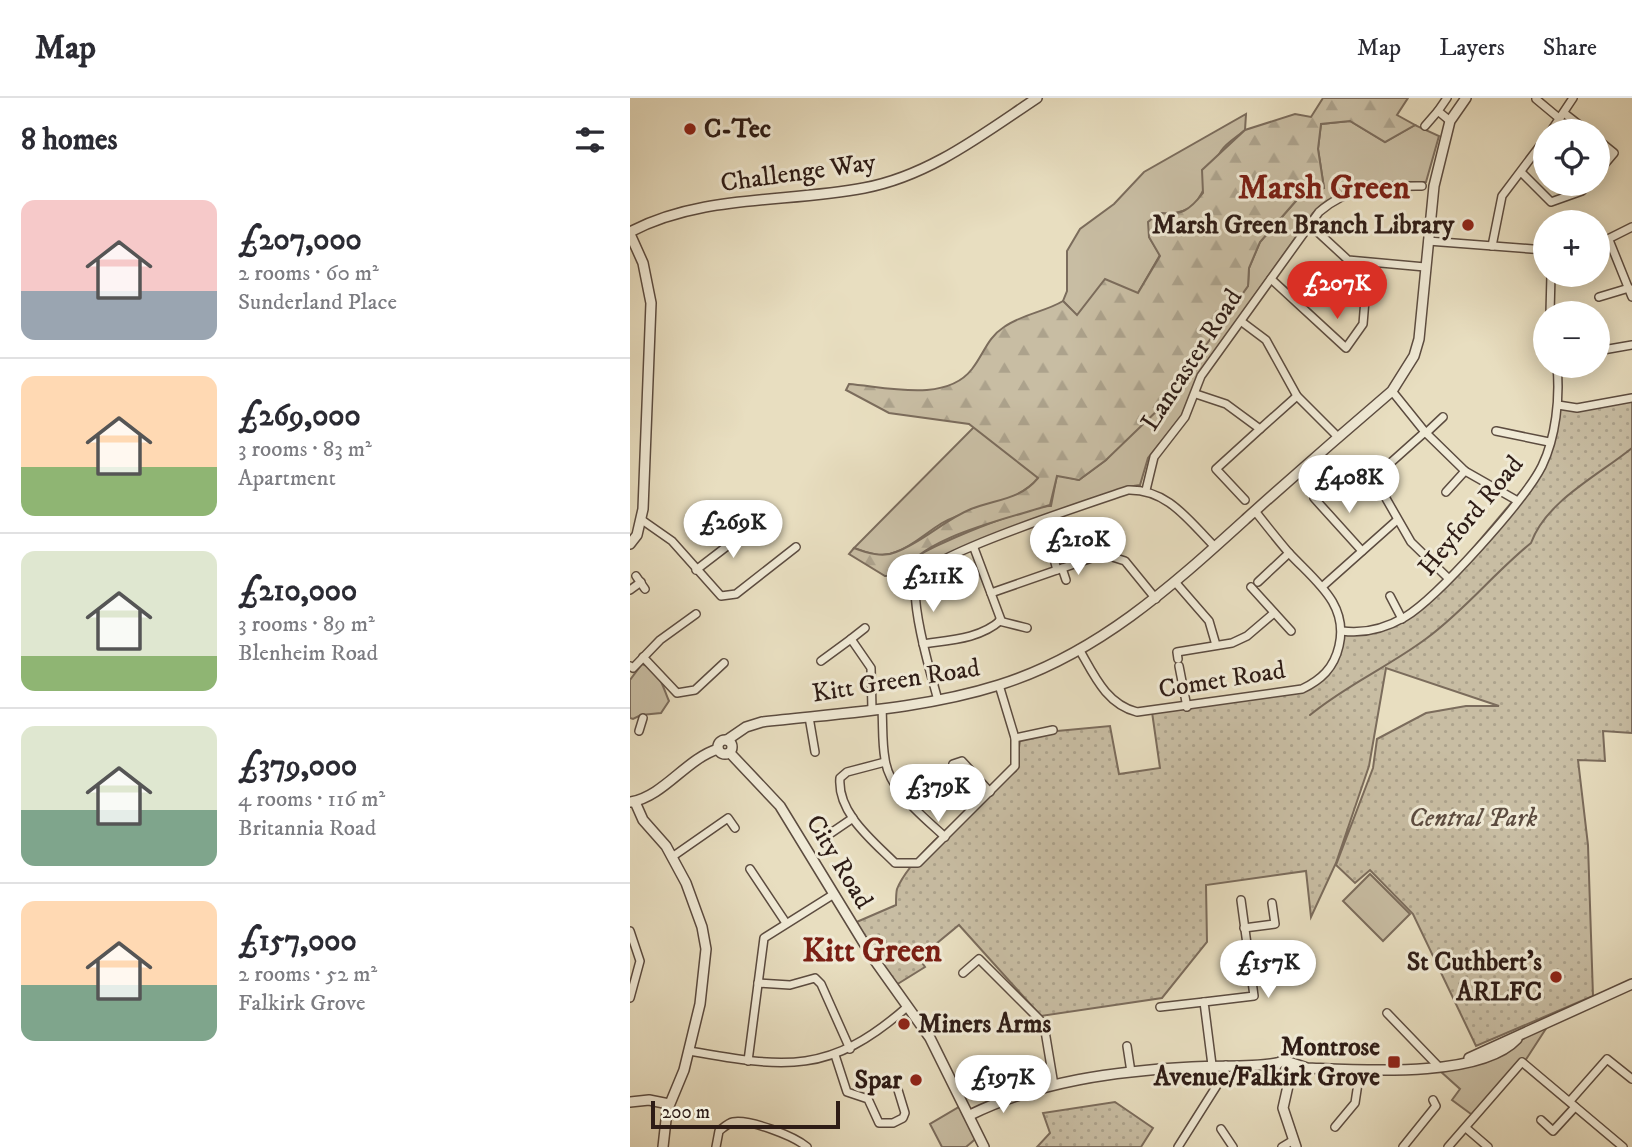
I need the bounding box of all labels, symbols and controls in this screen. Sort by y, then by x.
text: Map [35,28,96,69]
text: Map [1357,33,1401,63]
text: Layers [1439,33,1505,63]
text: Share [1543,33,1597,63]
place label: C-Tec [704,113,771,146]
map controls [1533,119,1610,378]
button: locate [1533,119,1610,196]
icon: filters [571,121,609,159]
marker: C-Tec [682,121,698,137]
text: 8 homes [21,122,118,159]
street label: Challenge Way [718,146,878,200]
district label: Marsh Green [1238,168,1411,209]
place label: Marsh Green Branch Library [1152,209,1455,242]
button: + [1533,210,1610,287]
marker: Marsh Green Branch Library [1460,217,1476,233]
text: £207,000 [238,222,362,259]
icon: home [77,228,161,312]
text: 2 rooms · 60 m² [238,259,379,288]
pin: £207K [1288,262,1386,321]
text: £207K [1303,269,1371,298]
street label: Lancaster Road [1134,283,1250,437]
text: Sunderland Place [238,288,397,317]
button: − [1533,301,1610,378]
text: £269,000 [238,398,361,435]
icon: home [77,404,161,488]
text: 3 rooms · 83 m² [238,435,372,464]
street label: Heyford Road [1411,449,1531,583]
pin: £408K [1300,456,1398,515]
text: £408K [1314,463,1384,492]
text: Apartment [238,464,336,493]
pin: £269K [684,500,782,560]
text: £269K [700,508,766,537]
pin: £210K [1029,518,1127,577]
text: £210K [1046,525,1110,554]
pin: £211K [884,554,982,614]
text: £211K [903,562,963,591]
text: £210,000 [238,573,357,610]
icon: home [77,579,161,663]
text: 3 rooms · 89 m² [238,610,375,639]
text: Blenheim Road [238,639,378,668]
street label: Kitt Green Road [810,651,982,711]
street label: Comet Road [1156,654,1288,706]
text: £379,000 [238,748,357,785]
icon: home [77,754,161,838]
pin: £379K [889,764,987,824]
text: £379K [906,772,970,801]
text: 4 rooms · 116 m² [238,785,385,814]
park label: Central Park [1409,802,1537,835]
street label: City Road [798,809,880,915]
text: Britannia Road [238,814,376,843]
text: £157,000 [238,923,357,960]
icon: home [77,929,161,1013]
district label: Kitt Green [802,931,943,972]
pin: £157K [1219,940,1317,1000]
place label: St Cuthbert's ARLFC [1407,946,1542,1009]
text: £157K [1236,948,1300,977]
text: 2 rooms · 52 m² [238,960,377,989]
marker: St Cuthbert's ARLFC [1548,969,1564,985]
text: Falkirk Grove [238,989,366,1018]
place label: Miners Arms [918,1008,1051,1041]
marker: Miners Arms [896,1016,912,1032]
place label: Montrose Avenue/Falkirk Grove [1153,1031,1380,1094]
marker: Montrose Avenue/Falkirk Grove [1386,1054,1402,1070]
pin: £197K [954,1056,1052,1115]
text: £197K [971,1063,1035,1092]
place label: Spar [855,1064,902,1097]
marker: Spar [908,1072,924,1088]
scale bar [651,1098,840,1130]
text: 200 m [662,1101,710,1124]

